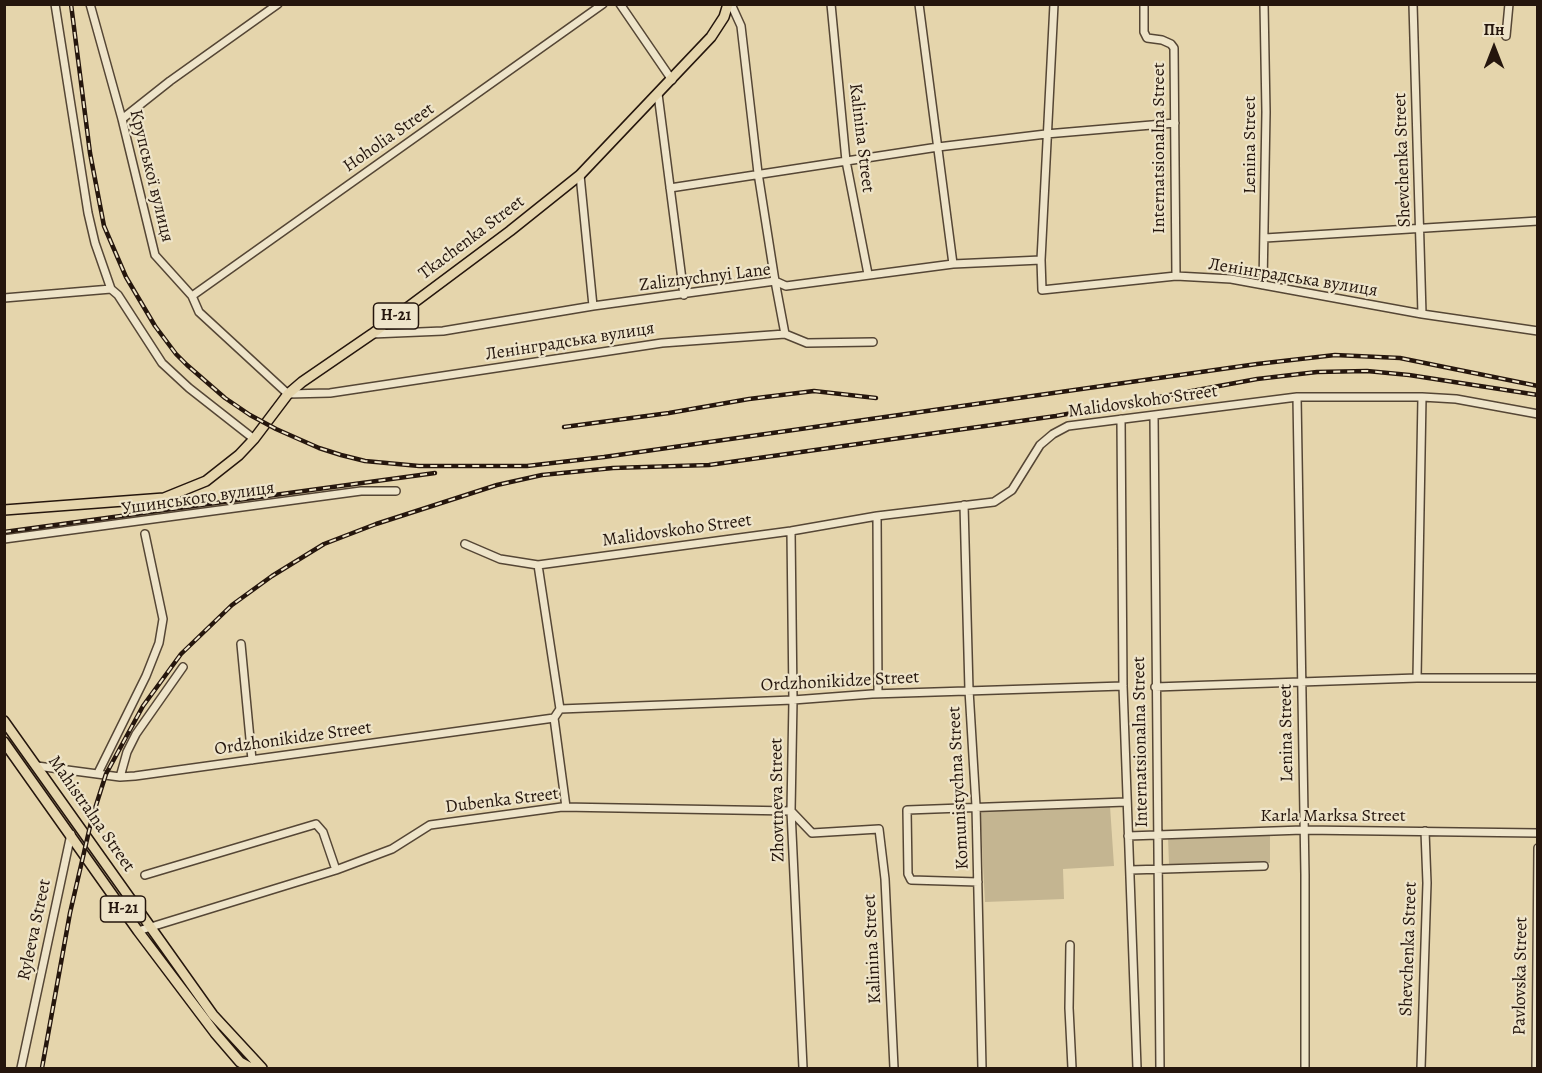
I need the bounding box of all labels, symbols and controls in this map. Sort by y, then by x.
north arrow [1464,18,1524,78]
text: Пн [1484,19,1504,41]
street label: Internatsionalna Street [1149,62,1171,234]
street label: Kalinina Street [844,82,878,194]
street label: Shevchenka Street [1390,92,1416,228]
street label: Lenina Street [1240,96,1262,194]
street label: Hoholia Street [339,99,439,177]
street label: Крупської вулиця [124,107,178,245]
street label: Tkachenka Street [415,191,529,285]
street label: Ленінградська вулиця [1207,254,1379,302]
street label: Zaliznychnyi Lane [638,259,772,297]
road number: Н-21 [374,303,418,329]
street label: Ленінградська вулиця [484,318,656,366]
street label: Malidovskoho Street [1067,381,1219,423]
street label: Ушинського вулиця [120,478,276,520]
street label: Malidovskoho Street [601,510,753,552]
street label: Internatsionalna Street [1129,656,1153,828]
street label: Ordzhonikidze Street [760,667,920,697]
street label: Lenina Street [1275,684,1299,782]
street label: Komunistychna Street [944,706,974,870]
street label: Ordzhonikidze Street [213,717,373,761]
street label: Zhovtneva Street [766,738,790,862]
street label: Mahistralna Street [43,752,139,876]
street label: Dubenka Street [444,783,560,819]
street label: Karla Marksa Street [1260,806,1406,828]
street label: Ryleeva Street [14,877,56,983]
street label: Shevchenka Street [1396,881,1422,1017]
street label: Kalinina Street [859,894,887,1004]
road number: Н-21 [100,896,146,922]
street label: Pavlovska Street [1509,916,1533,1036]

